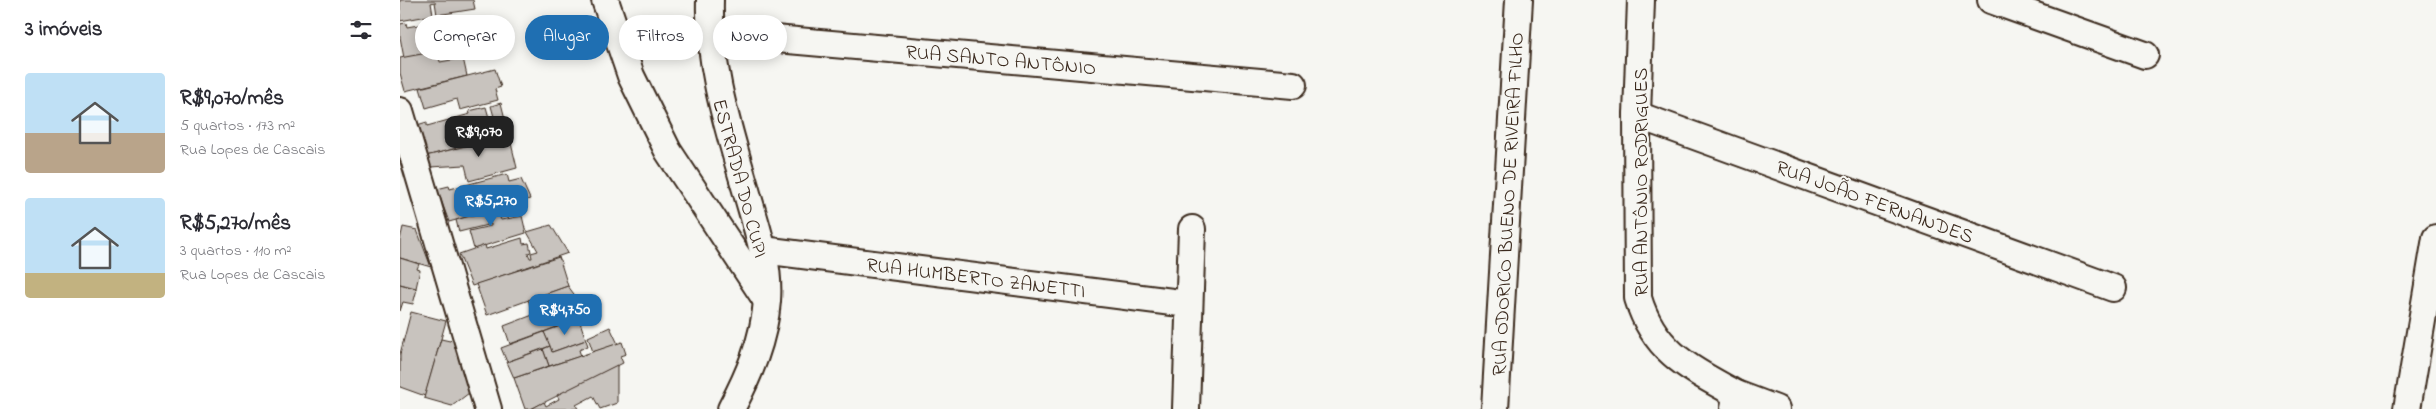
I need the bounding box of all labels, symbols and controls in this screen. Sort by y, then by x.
text: 3 imóveis [25,15,103,45]
chip: Comprar [415,15,515,60]
chip: Alugar [525,15,609,60]
chip: Filtros [619,15,703,60]
chip: Novo [713,15,787,60]
icon: filters [347,16,375,44]
street label: RUA ODORICO BUENO DE RIVEIRA FILHO [1486,32,1533,377]
street label: RUA SANTO ANTÔNIO [904,39,1097,84]
street label: RUA ANTÔNIO RODRIGUES [1628,67,1657,296]
text: R$9,070/mês [180,84,284,114]
icon: home [65,93,125,153]
street label: ESTRADA DO CUPI [703,96,774,261]
text: 5 quartos · 173 m² [180,114,295,138]
pin: R$9,070 [433,116,525,158]
text: R$9,070 [456,120,502,144]
text: Rua Lopes de Cascais [180,138,325,162]
street label: RUA JOÃO FERNANDES [1771,154,1977,253]
pin: R$5,270 [445,184,537,227]
text: R$5,270 [465,189,517,213]
text: R$5,270/mês [180,209,291,239]
icon: home [65,218,125,278]
text: 3 quartos · 110 m² [180,239,291,263]
street label: RUA HUMBERTO ZANETTI [864,252,1087,307]
text: Rua Lopes de Cascais [180,263,325,287]
pin: R$4,750 [519,294,611,336]
text: R$4,750 [540,298,590,322]

